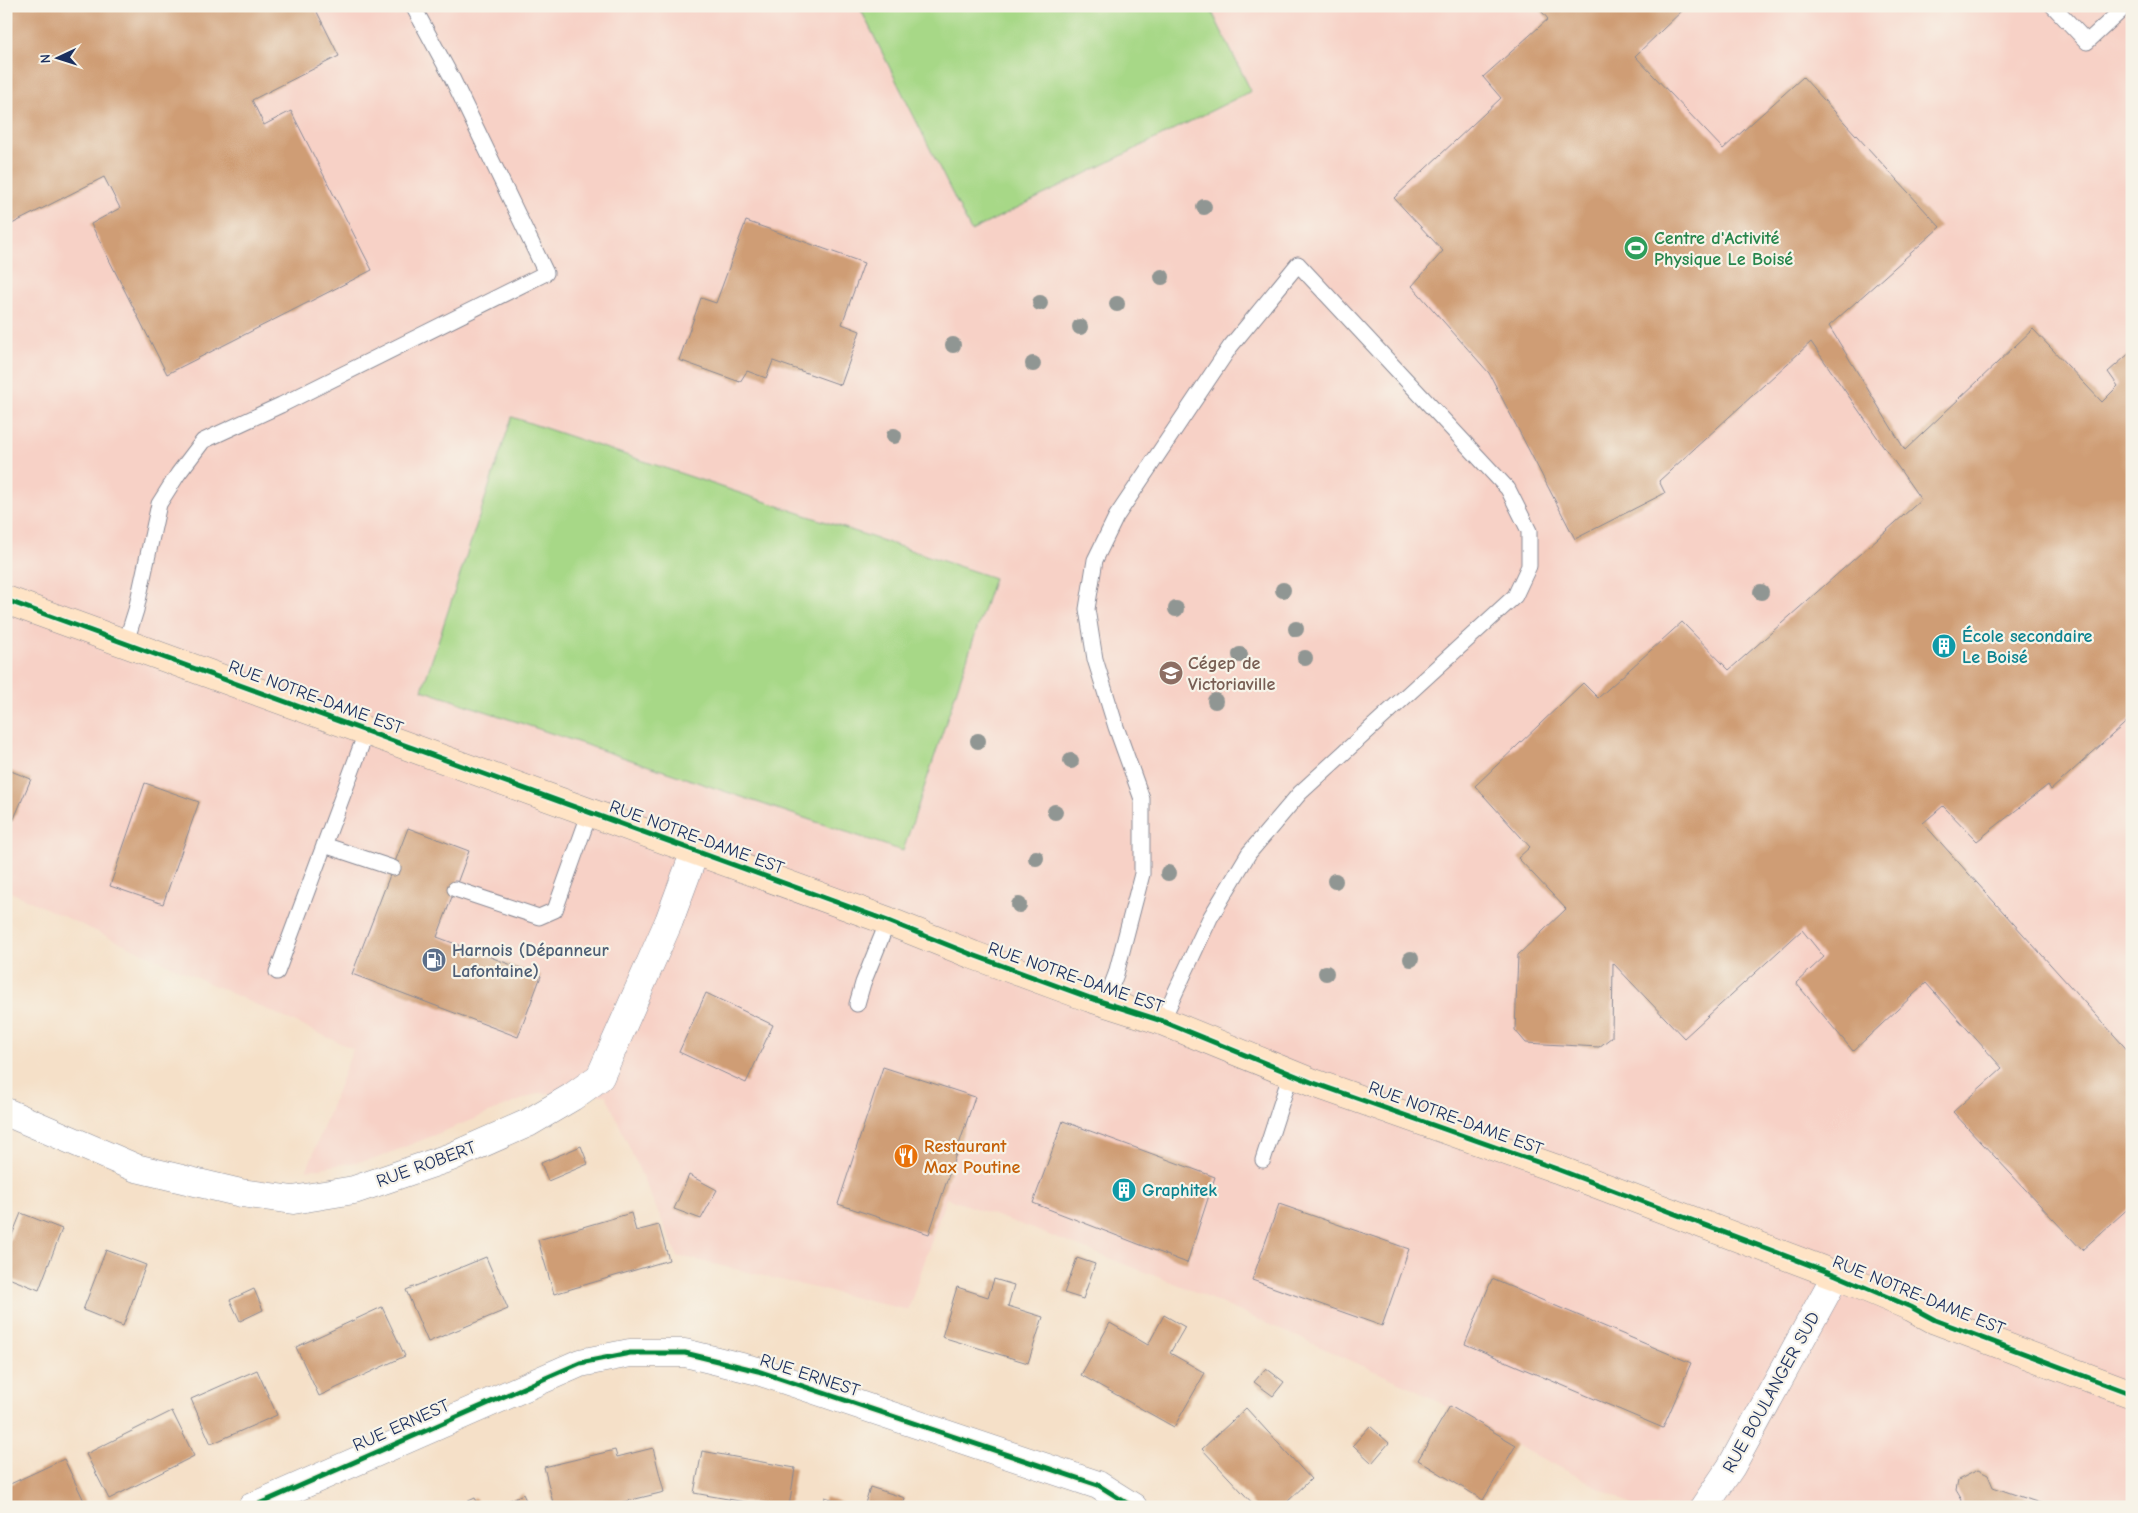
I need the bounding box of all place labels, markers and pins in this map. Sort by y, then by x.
place label: Centre d'Activité Physique Le Boisé [1654,228,1793,270]
sports icon: Centre d'Activité Physique Le Boisé [1623,235,1649,261]
place label: École secondaire Le Boisé [1962,625,2093,668]
building icon: École secondaire Le Boisé [1931,633,1957,659]
place label: Cégep de Victoriaville [1188,653,1276,695]
school or university icon: Cégep de Victoriaville [1158,660,1184,686]
place label: Harnois (Dépanneur Lafontaine) [452,940,609,982]
fuel station icon: Harnois (Dépanneur Lafontaine) [421,947,447,973]
place label: Restaurant Max Poutine [924,1136,1021,1178]
restaurant icon: Restaurant Max Poutine [893,1143,919,1169]
building icon: Graphitek [1111,1177,1137,1203]
place label: Graphitek [1142,1180,1217,1201]

